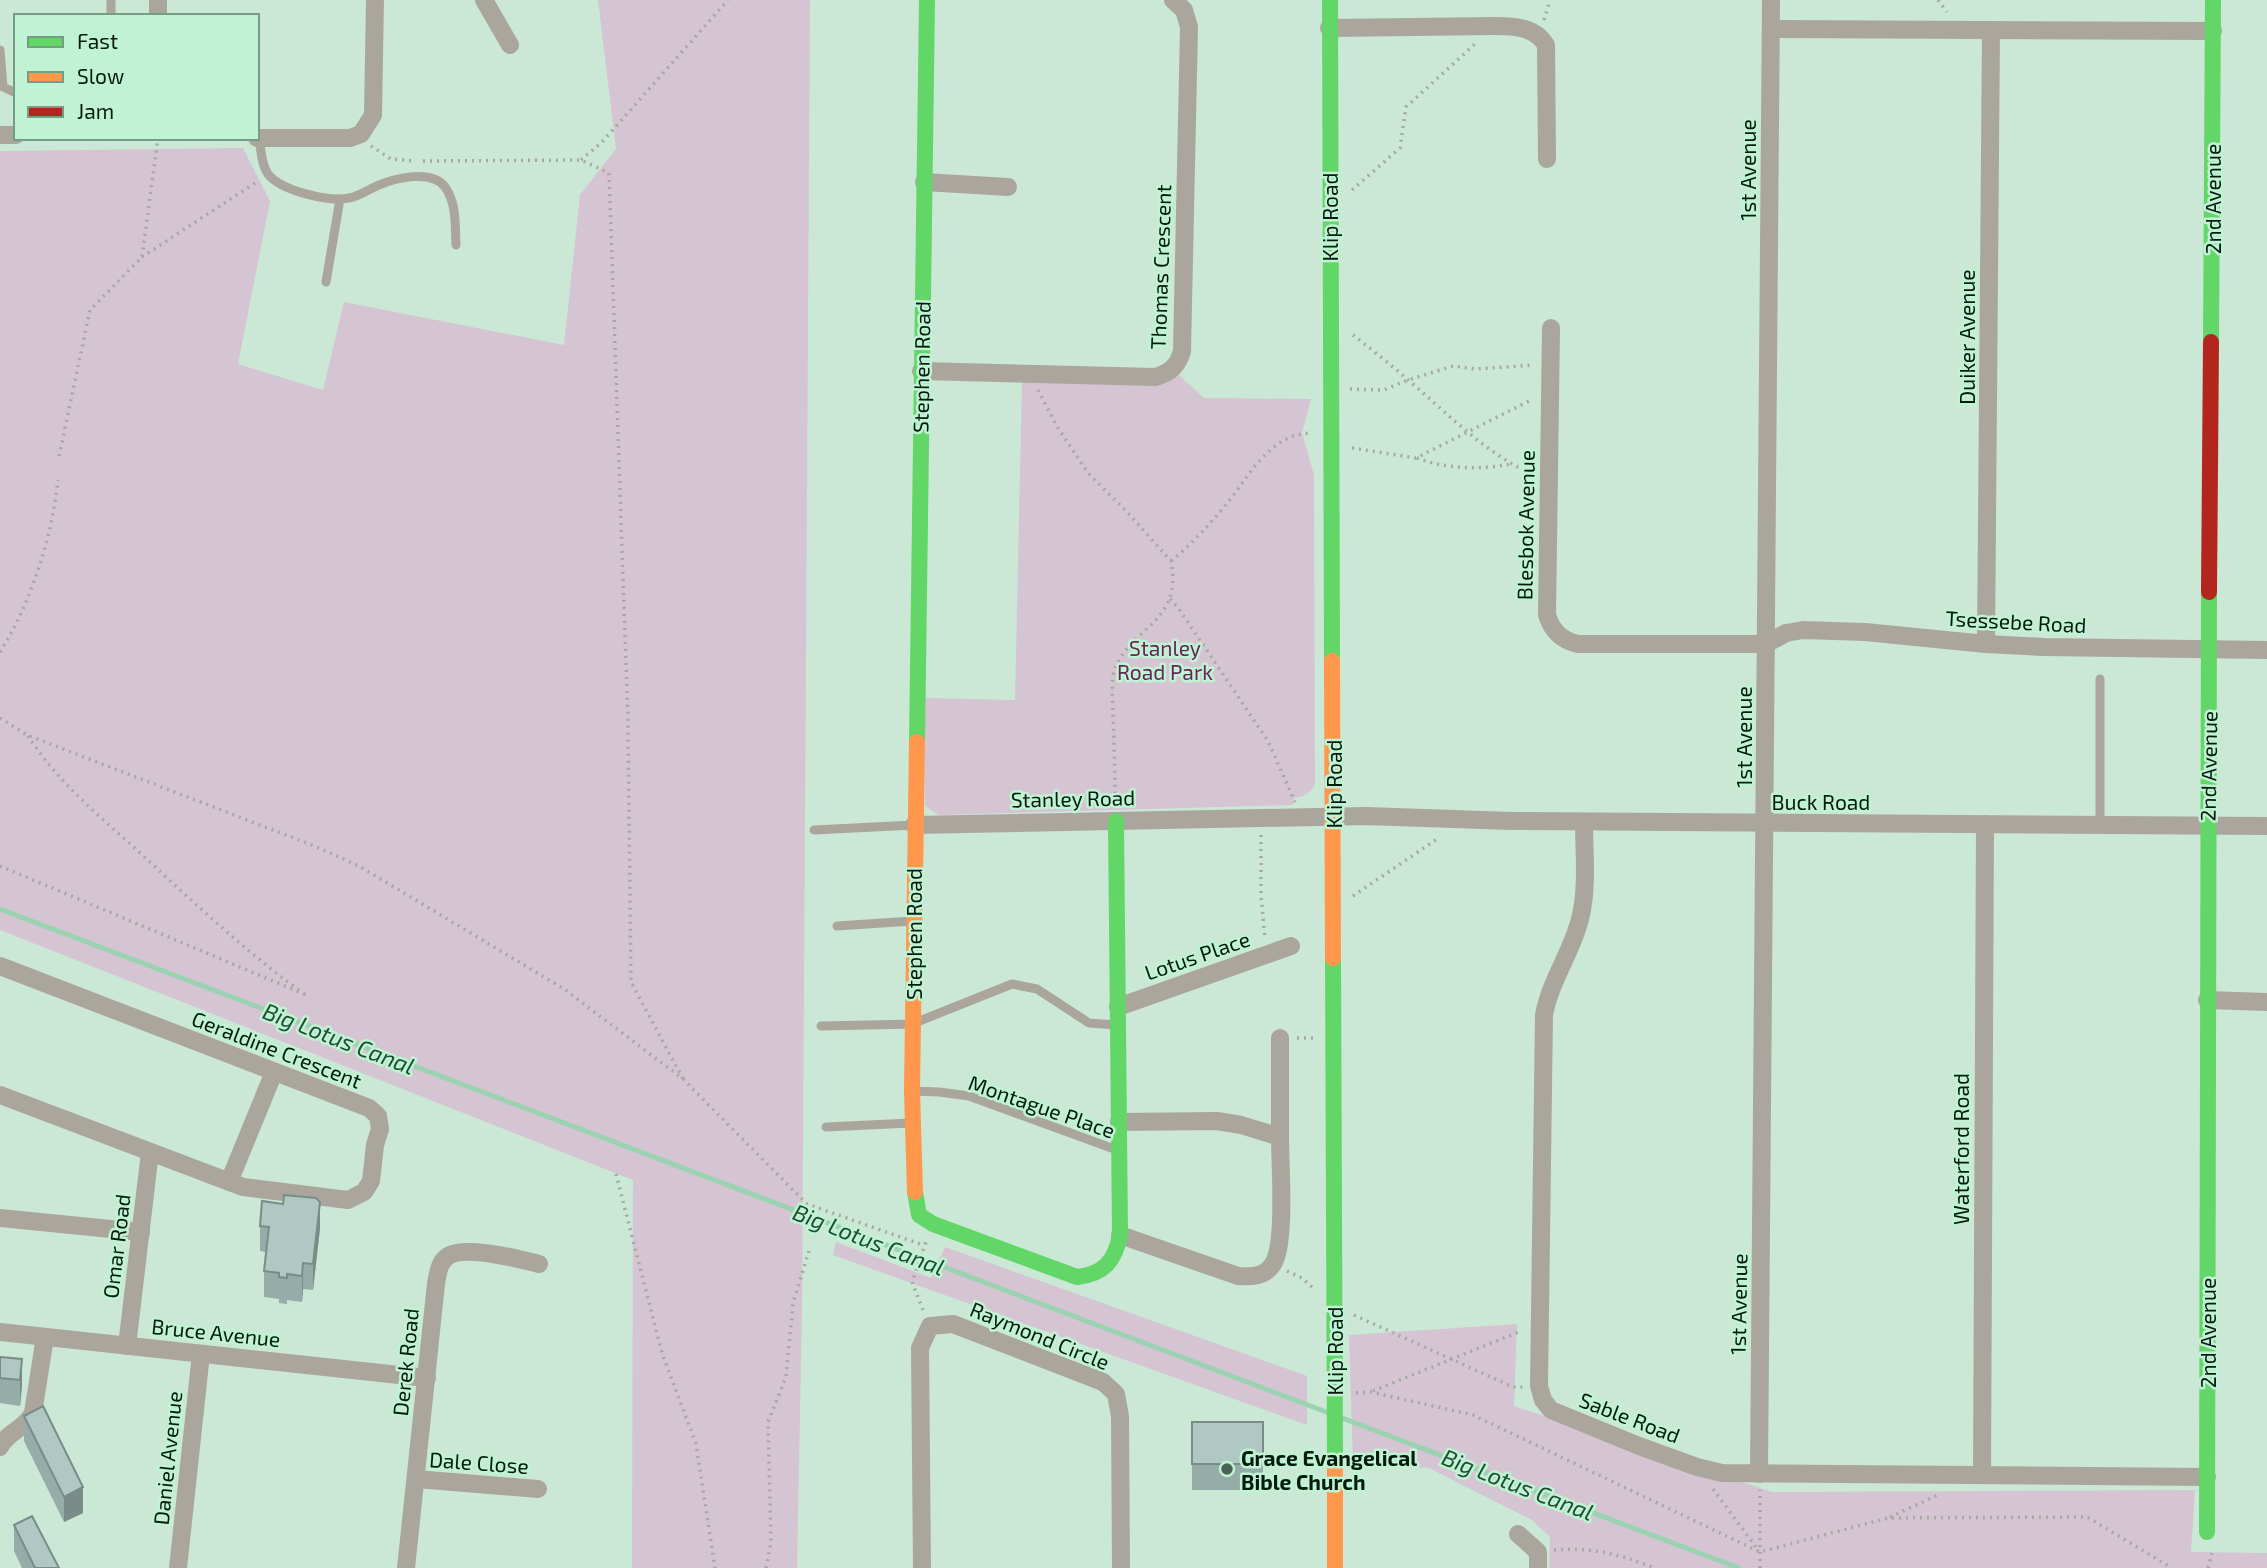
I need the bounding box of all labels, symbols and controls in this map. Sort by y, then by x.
legend [14,14,259,140]
text: Fast [77,28,118,53]
text: Slow [77,63,124,88]
text: Jam [77,98,114,123]
street label: 1st Avenue [1735,119,1760,221]
street label: 2nd Avenue [2200,144,2225,254]
street label: Klip Road [1317,172,1342,262]
street label: Thomas Crescent [1145,184,1175,350]
street label: Duiker Avenue [1954,269,1979,405]
street label: Stephen Road [907,301,935,433]
street label: Blesbok Avenue [1511,450,1539,600]
street label: Tsessebe Road [1945,605,2087,637]
park label: Stanley Road Park [1117,635,1213,684]
street label: 1st Avenue [1731,686,1756,788]
street label: 2nd Avenue [2195,710,2221,822]
street label: Klip Road [1321,739,1346,829]
street label: Stanley Road [1011,784,1135,812]
street label: Buck Road [1772,789,1870,814]
street label: Stephen Road [901,868,926,1000]
street label: Lotus Place [1141,925,1253,985]
water label: Big Lotus Canal [259,996,419,1080]
street label: Geraldine Crescent [189,1005,365,1093]
street label: Montague Place [965,1069,1119,1143]
street label: Waterford Road [1948,1073,1973,1225]
street label: Omar Road [97,1192,135,1300]
water label: Big Lotus Canal [789,1197,949,1281]
street label: 1st Avenue [1725,1253,1751,1355]
street label: 2nd Avenue [2195,1278,2220,1388]
street label: Raymond Circle [967,1296,1113,1374]
street label: Klip Road [1322,1306,1347,1396]
street label: Derek Road [387,1307,423,1417]
street label: Bruce Avenue [150,1313,282,1351]
street label: Sable Road [1576,1386,1684,1448]
street label: Daniel Avenue [148,1390,186,1526]
water label: Big Lotus Canal [1438,1442,1598,1526]
place label: Grace Evangelical Bible Church [1241,1445,1417,1494]
street label: Dale Close [428,1446,530,1478]
marker: Grace Evangelical Bible Church [1219,1461,1235,1477]

